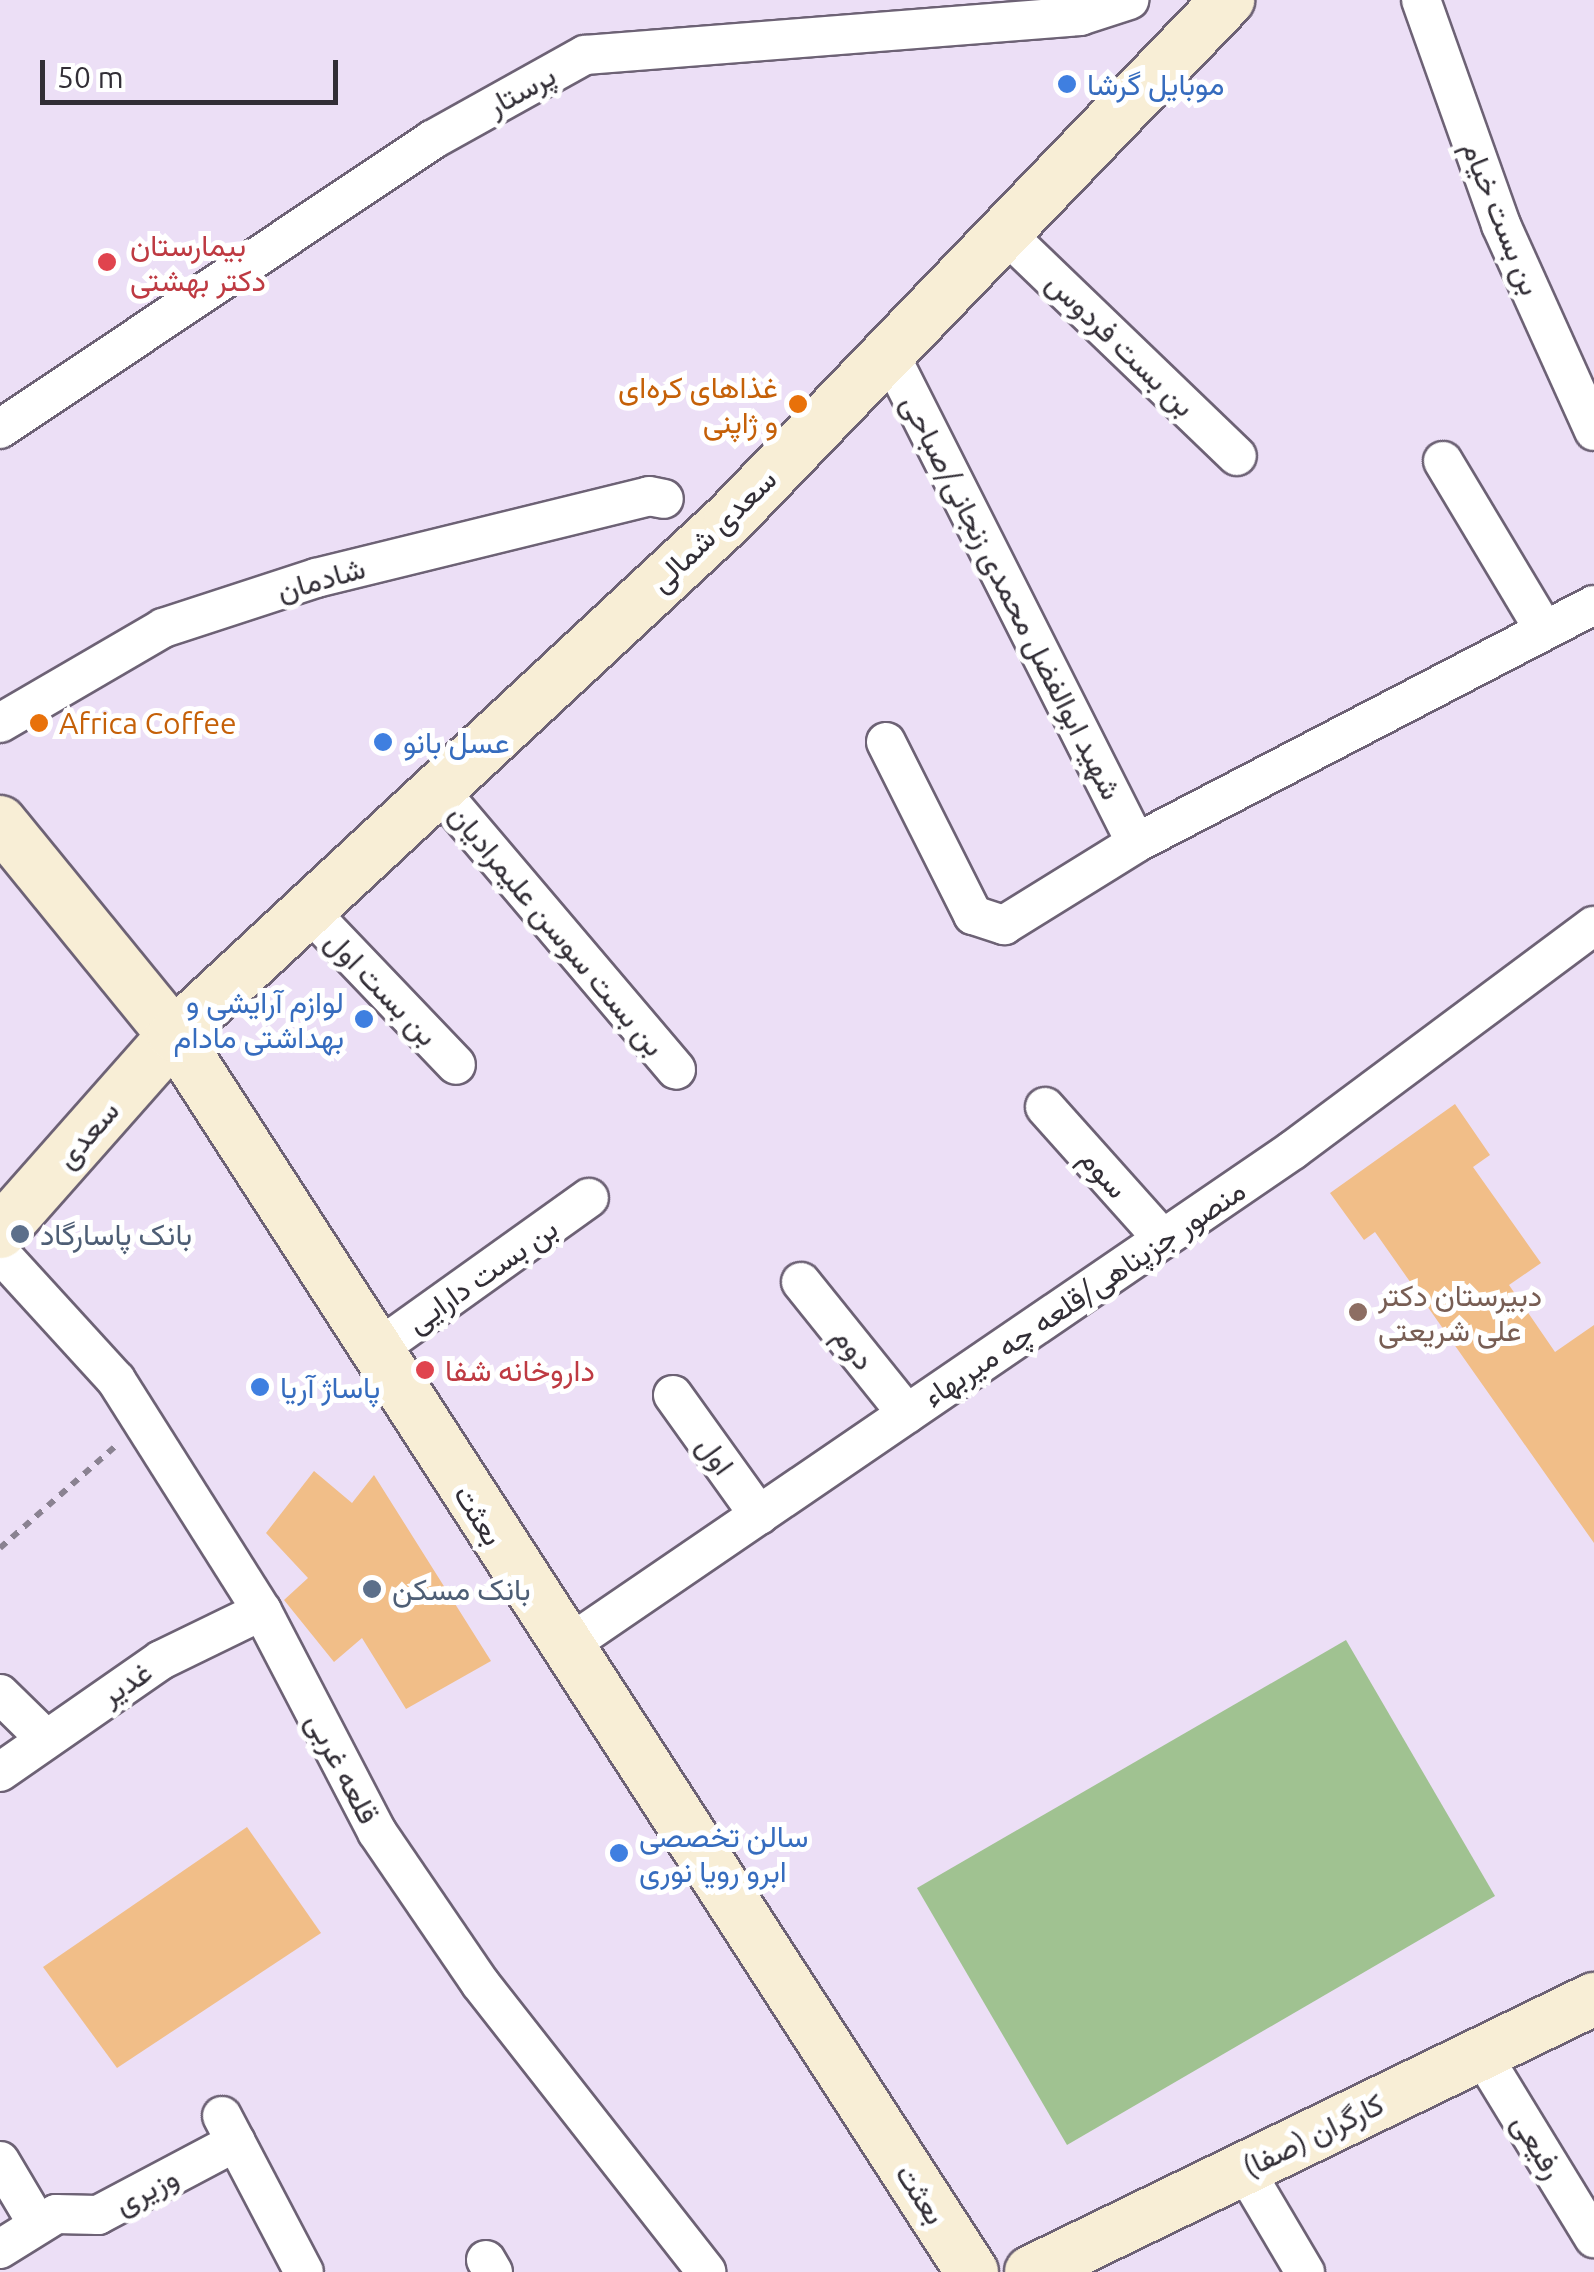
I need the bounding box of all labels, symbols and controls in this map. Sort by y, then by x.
scale bar [45,40,342,102]
street label: پرستار [480,57,562,123]
text: 50 m [57,60,124,94]
place label: موبایل گرشا [1087,66,1224,102]
marker: موبایل گرشا [1056,73,1078,95]
street label: بن بست خیام [1455,136,1549,300]
place label: بیمارستان دکتر بهشتی [130,227,266,298]
marker: بیمارستان دکتر بهشتی [94,249,120,275]
street label: بن بست فردوس [1039,264,1203,424]
place label: غذاهای کره‌ای و ژاپنی [618,369,778,440]
street label: شهید ابوالفضل محمدی زنجانی/صباحی [894,389,1130,805]
marker: غذاهای کره‌ای و ژاپنی [787,393,809,415]
street label: سعدی شمالی [642,461,784,599]
street label: شادمان [273,549,369,609]
place label: Africa Coffee [59,705,237,741]
marker: Africa Coffee [28,712,50,734]
place label: عسل بانو [403,724,510,760]
marker: عسل بانو [372,731,394,753]
street label: بن بست سوسن علیمرادیان [441,797,673,1063]
street label: بن بست اول [318,923,446,1053]
place label: لوازم آرایشی و بهداشتی مادام [174,984,344,1054]
marker: لوازم آرایشی و بهداشتی مادام [353,1008,375,1030]
street label: سعدی [48,1093,126,1175]
street label: سوم [1072,1141,1136,1205]
street label: منصور جزپناهی/قلعه چه میربهاء [916,1172,1252,1414]
street label: بن بست دارایی [400,1210,564,1340]
place label: بانک پاسارگاد [40,1216,192,1252]
marker: بانک پاسارگاد [9,1223,31,1245]
place label: دبیرستان دکتر علی شریعتی [1378,1277,1542,1348]
marker: دبیرستان دکتر علی شریعتی [1347,1301,1369,1323]
street label: دوم [826,1319,882,1377]
place label: داروخانه شفا [445,1352,595,1388]
marker: داروخانه شفا [414,1359,436,1381]
place label: پاساژ آریا [280,1369,380,1405]
marker: پاساژ آریا [249,1376,271,1398]
street label: اول [690,1428,742,1482]
street label: بعثت [447,1478,511,1552]
place label: بانک مسکن [392,1571,531,1607]
marker: بانک مسکن [361,1578,383,1600]
street label: غدیر [94,1653,158,1713]
street label: قلعه غربی [299,1706,387,1830]
place label: سالن تخصصی ابرو رویا نوری [639,1818,808,1888]
marker: سالن تخصصی ابرو رویا نوری [608,1842,630,1864]
street label: کارگران (صفا) [1237,2085,1389,2185]
street label: رفیعی [1505,2107,1571,2185]
street label: بعثت [888,2157,954,2231]
street label: وزیری [108,2158,184,2222]

